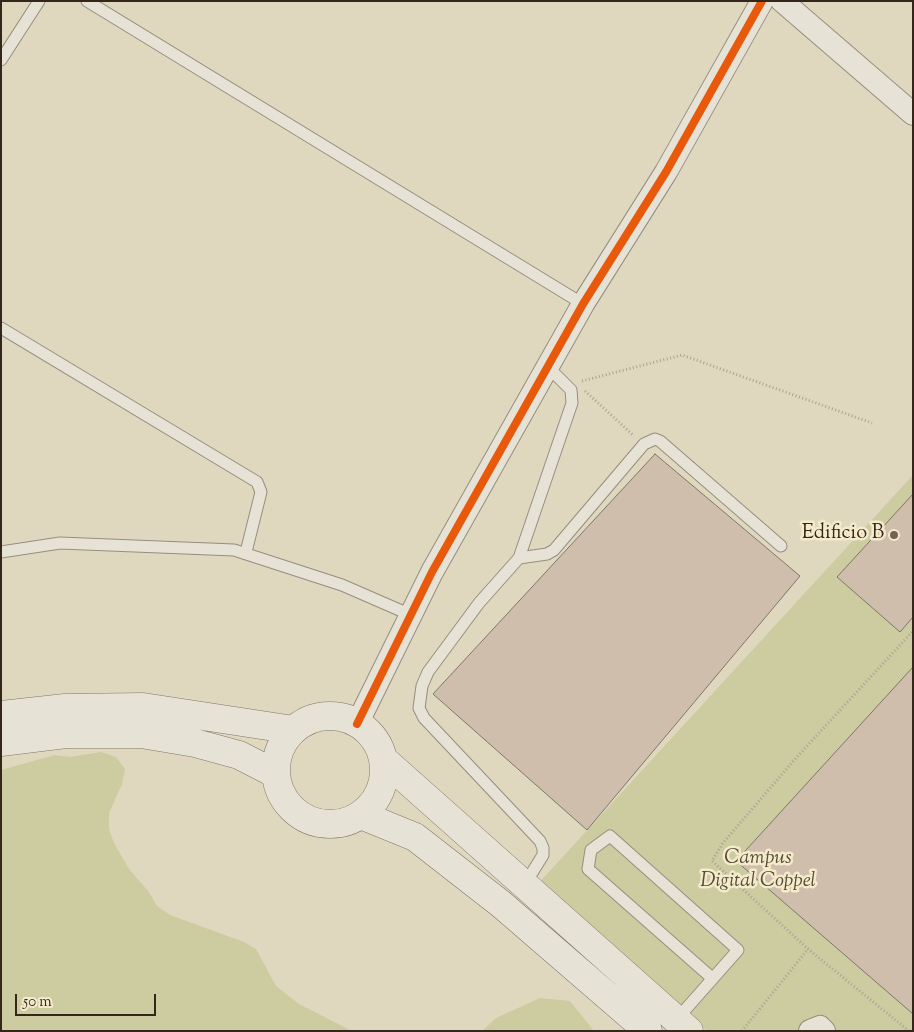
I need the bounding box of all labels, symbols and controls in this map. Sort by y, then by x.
place label: Edificio B [802,523,884,547]
marker: Edificio B [888,529,900,541]
park label: Campus Digital Coppel [700,848,816,895]
scale bar [18,984,159,1016]
text: 50 m [23,992,52,1013]

